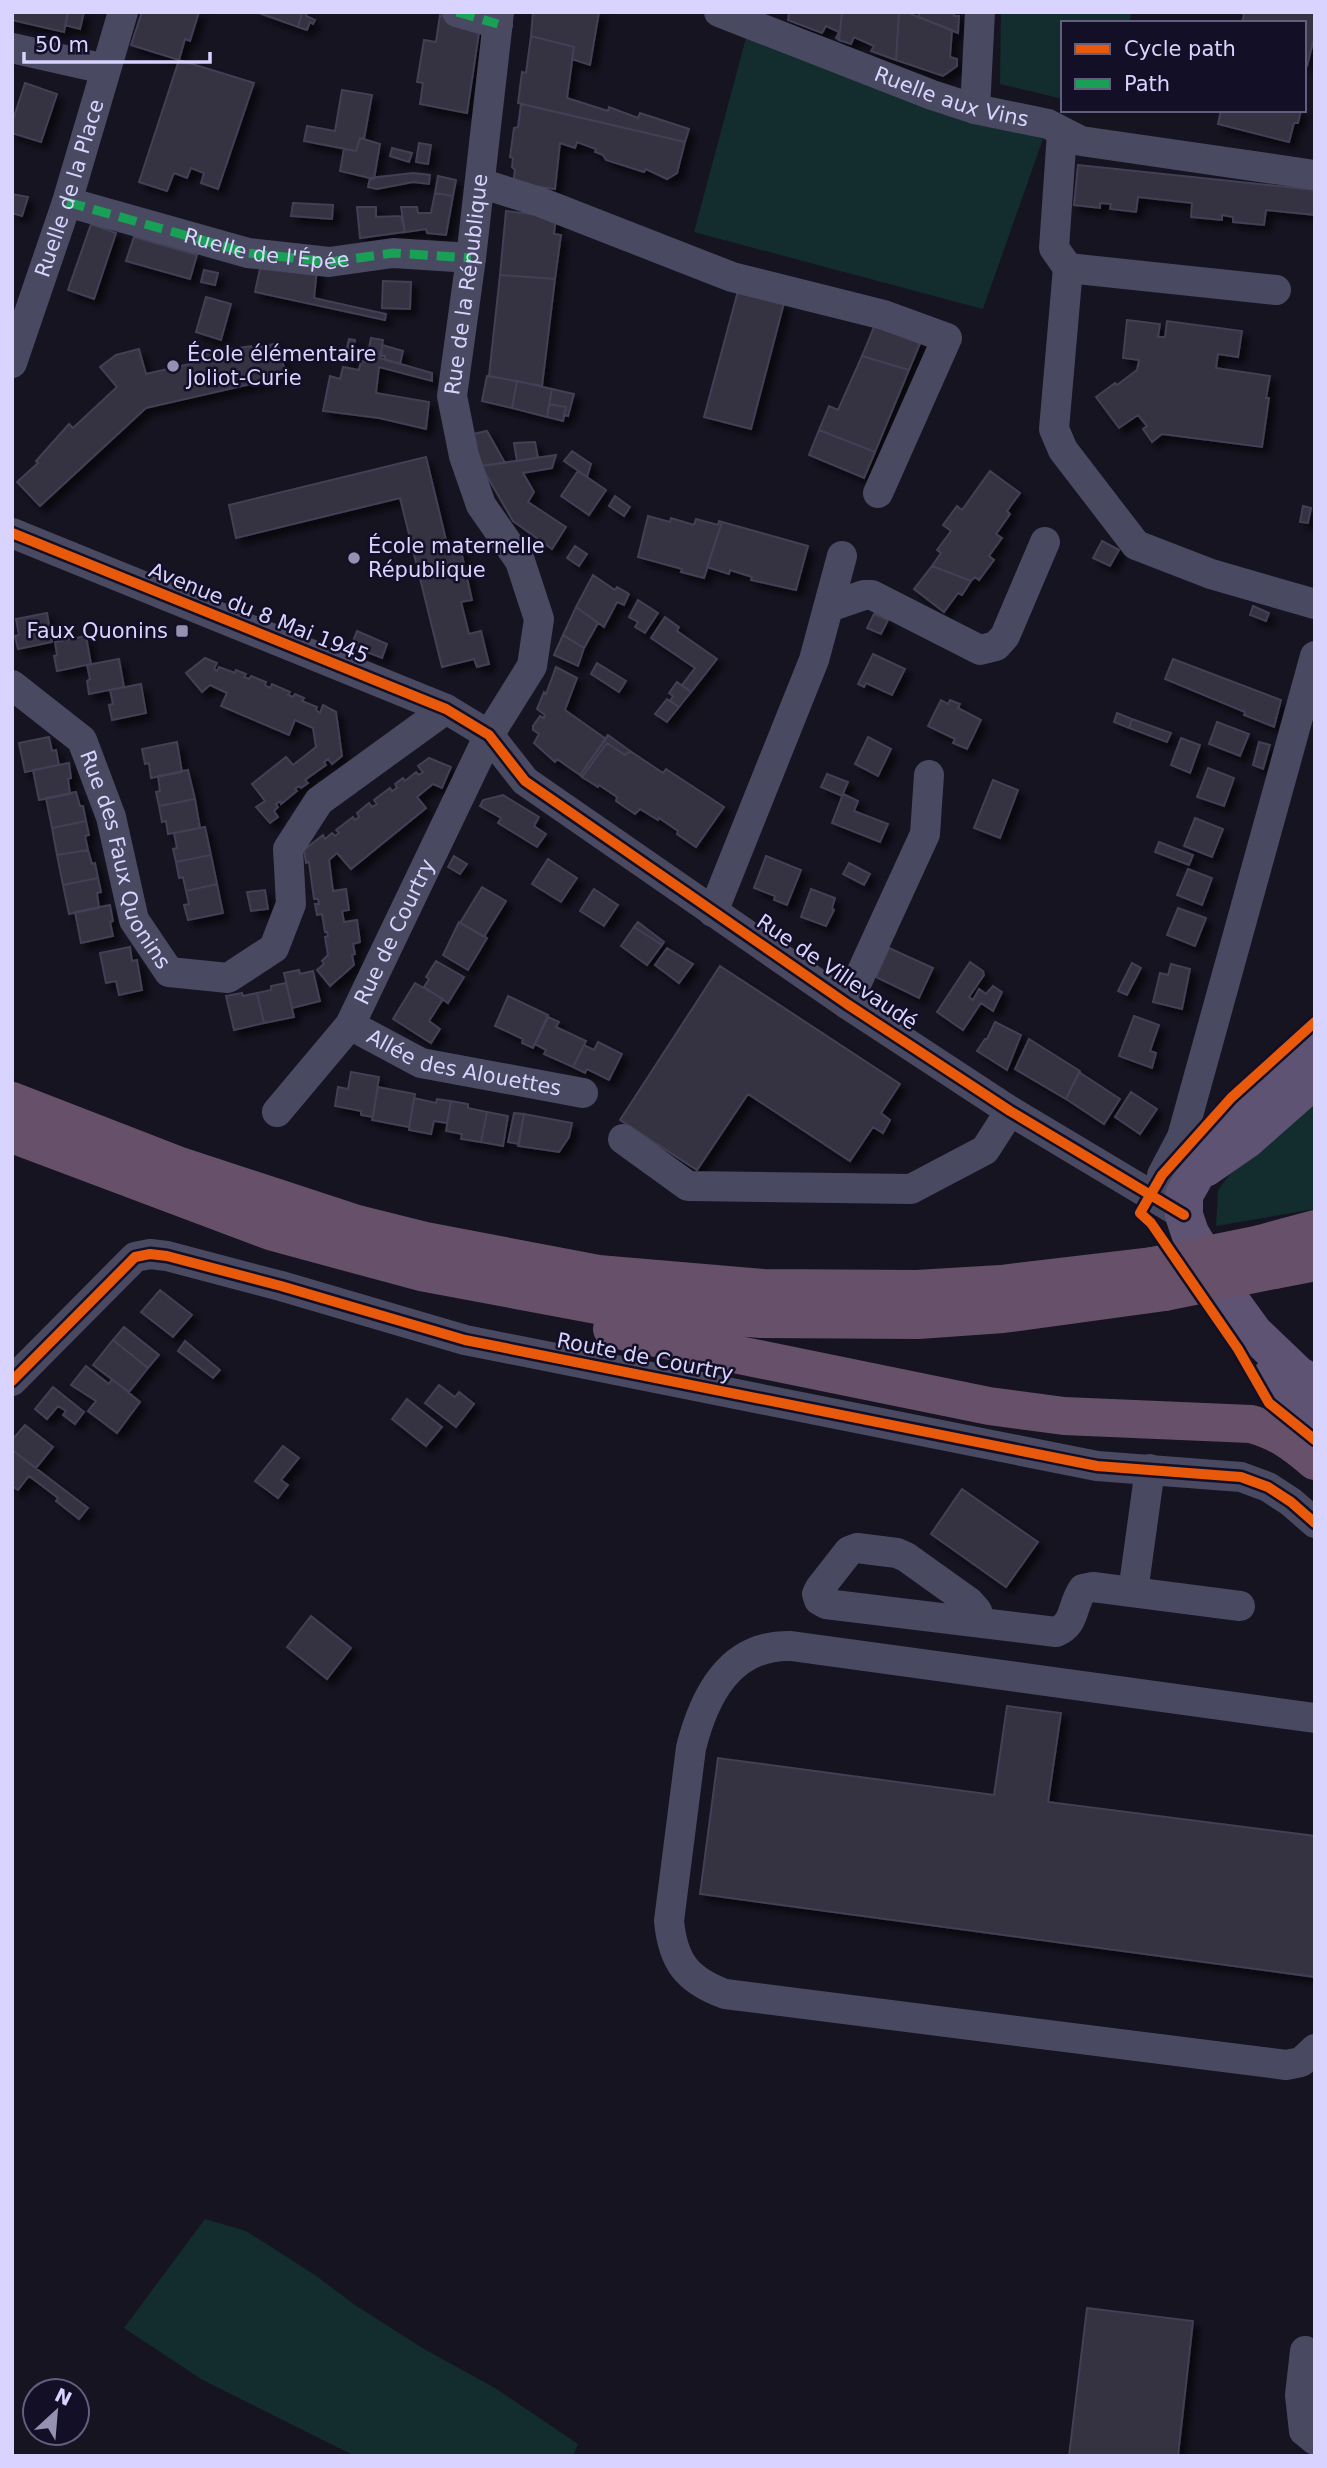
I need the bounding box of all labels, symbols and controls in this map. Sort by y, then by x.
scale bar [24,21,210,65]
legend [1061,21,1306,112]
text: 50 m [35,33,89,57]
text: Cycle path [1124,37,1236,61]
street label: Ruelle aux Vins [871,62,1031,132]
text: Path [1124,72,1170,96]
street label: Ruelle de la Place [30,96,109,280]
street label: Rue de la République [440,172,493,396]
street label: Ruelle de l'Épée [181,224,351,275]
place label: École élémentaire Joliot-Curie [185,341,376,390]
marker: École élémentaire Joliot-Curie [165,358,181,374]
place label: École maternelle République [368,533,545,582]
marker: École maternelle République [346,550,362,566]
street label: Avenue du 8 Mai 1945 [146,558,372,668]
place label: Faux Quonins [26,619,168,643]
marker: Faux Quonins [174,623,190,639]
street label: Rue des Faux Quonins [75,747,175,973]
street label: Rue de Courtry [350,855,440,1008]
street label: Rue de Villevaudé [752,909,922,1035]
street label: Allée des Alouettes [363,1024,563,1101]
street label: Route de Courtry [555,1328,735,1386]
north arrow [21,2377,91,2447]
text: N [51,2383,75,2410]

